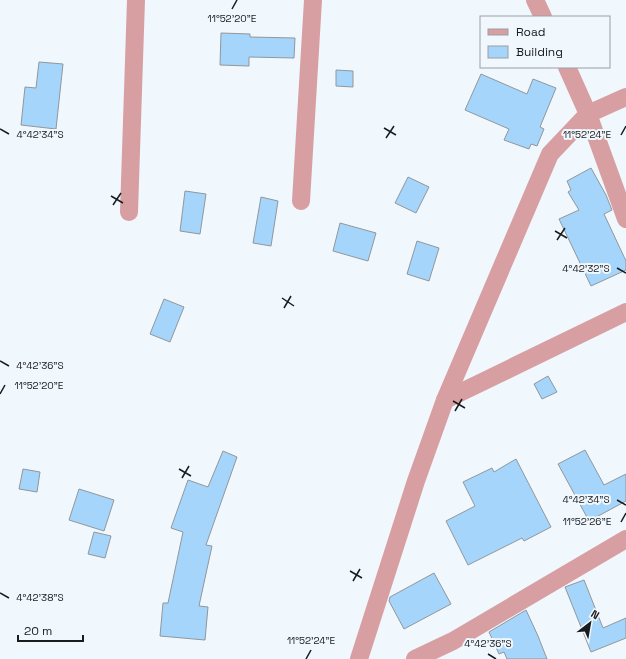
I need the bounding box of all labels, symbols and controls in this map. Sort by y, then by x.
text: 11°52'20"E [208,12,257,25]
legend [480,16,610,68]
text: Road [516,24,545,40]
text: Building [516,44,563,60]
text: 4°42'34"S [16,128,64,141]
text: 11°52'24"E [563,128,611,141]
text: 4°42'32"S [562,262,610,275]
text: 4°42'36"S [16,359,64,372]
text: 11°52'20"E [15,379,64,392]
text: 4°42'34"S [562,493,610,506]
text: 11°52'26"E [563,515,612,528]
text: 4°42'38"S [16,591,64,604]
north arrow [570,603,610,643]
text: N [588,607,602,622]
scale bar [18,617,83,643]
text: 20 m [24,623,52,639]
text: 11°52'24"E [287,634,335,647]
text: 4°42'36"S [464,637,512,650]

